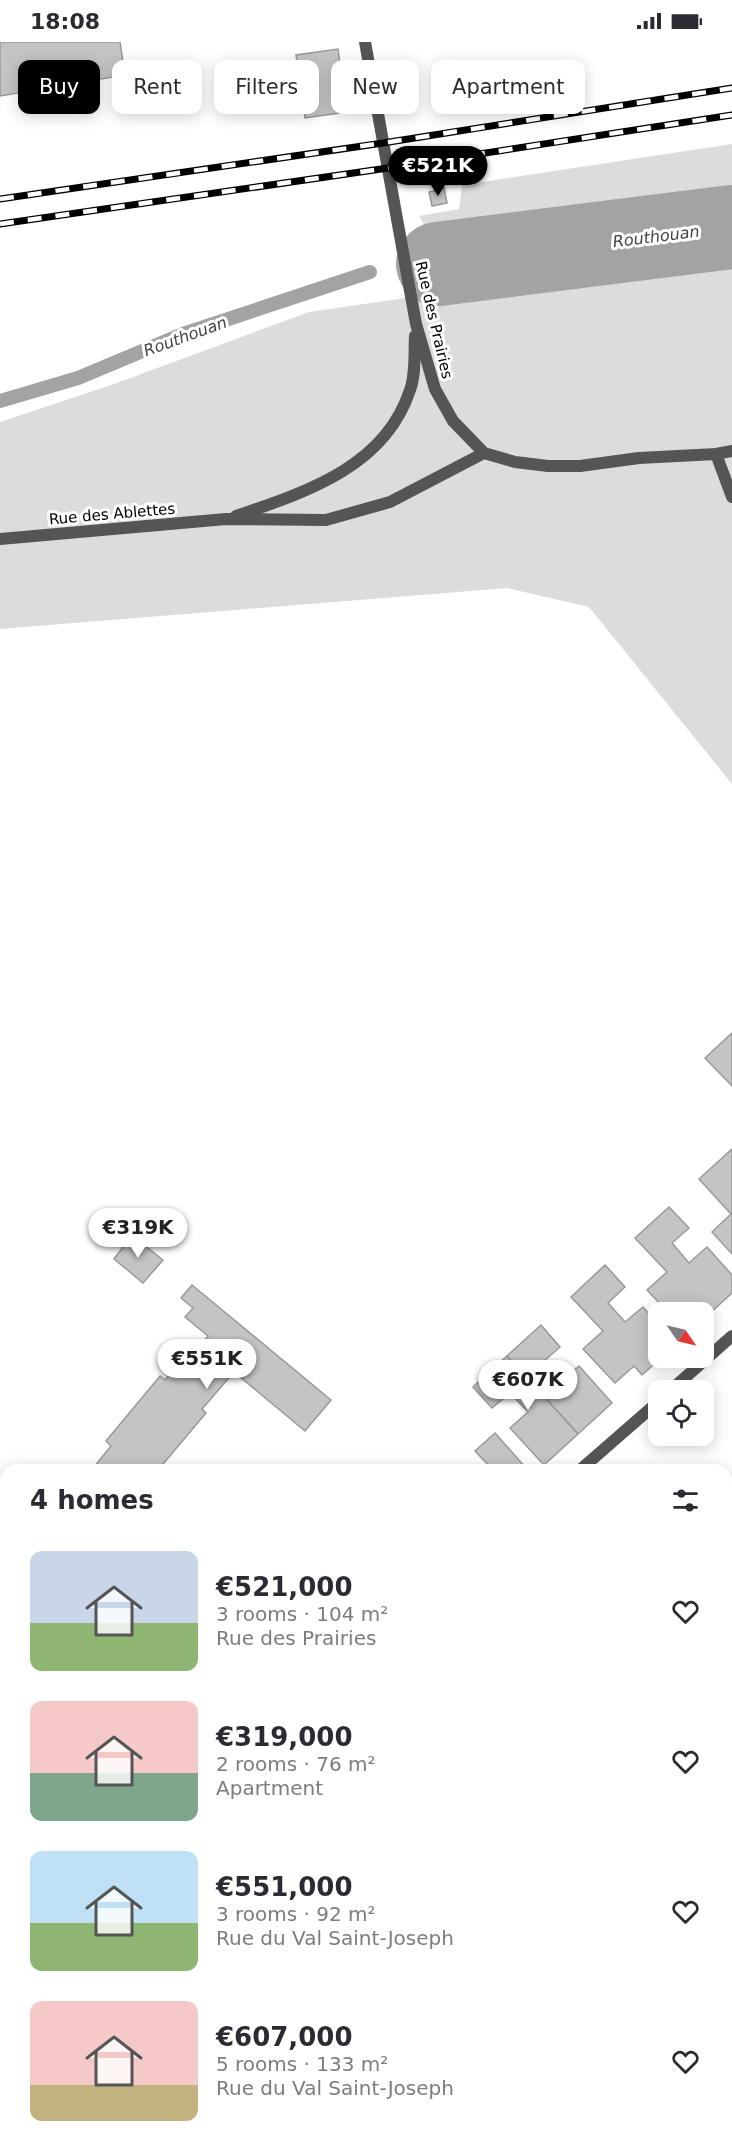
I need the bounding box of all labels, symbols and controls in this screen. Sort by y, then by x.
text: 18:08 [30,9,100,34]
chip: Buy [18,60,100,114]
chip: Rent [112,60,202,114]
chip: Filters [214,60,319,114]
chip: New [331,60,419,114]
chip: Apartment [431,60,585,114]
pin: €521K [396,146,480,197]
text: €521K [402,153,474,177]
water label: Routhouan [612,222,701,251]
street label: Rue des Prairies [412,259,456,381]
water label: Routhouan [141,313,229,360]
street label: Rue des Ablettes [48,500,176,528]
pin: €319K [96,1208,180,1259]
text: €319K [102,1215,174,1239]
north arrow [648,1302,714,1368]
map controls [648,1302,714,1446]
pin: €551K [165,1339,249,1390]
text: €551K [171,1346,243,1370]
pin: €607K [486,1360,570,1411]
text: €607K [492,1367,564,1391]
button: locate [648,1380,714,1446]
icon: filters [669,1484,702,1517]
text: 4 homes [30,1485,154,1515]
text: €521,000 [216,1572,353,1602]
icon: home [78,1575,150,1647]
icon: heart [669,1595,702,1628]
text: 3 rooms · 104 m² [216,1602,388,1626]
text: Rue des Prairies [216,1626,376,1650]
text: €319,000 [216,1722,353,1752]
icon: home [78,1725,150,1797]
icon: heart [669,1745,702,1778]
text: 2 rooms · 76 m² [216,1752,376,1776]
text: Apartment [216,1776,323,1800]
text: €551,000 [216,1872,353,1902]
icon: home [78,1875,150,1947]
icon: heart [669,1895,702,1928]
text: 3 rooms · 92 m² [216,1902,376,1926]
text: Rue du Val Saint-Joseph [216,1926,454,1950]
text: €607,000 [216,2022,353,2052]
icon: home [78,2025,150,2097]
icon: heart [669,2045,702,2078]
text: 5 rooms · 133 m² [216,2052,388,2076]
text: Rue du Val Saint-Joseph [216,2076,454,2100]

